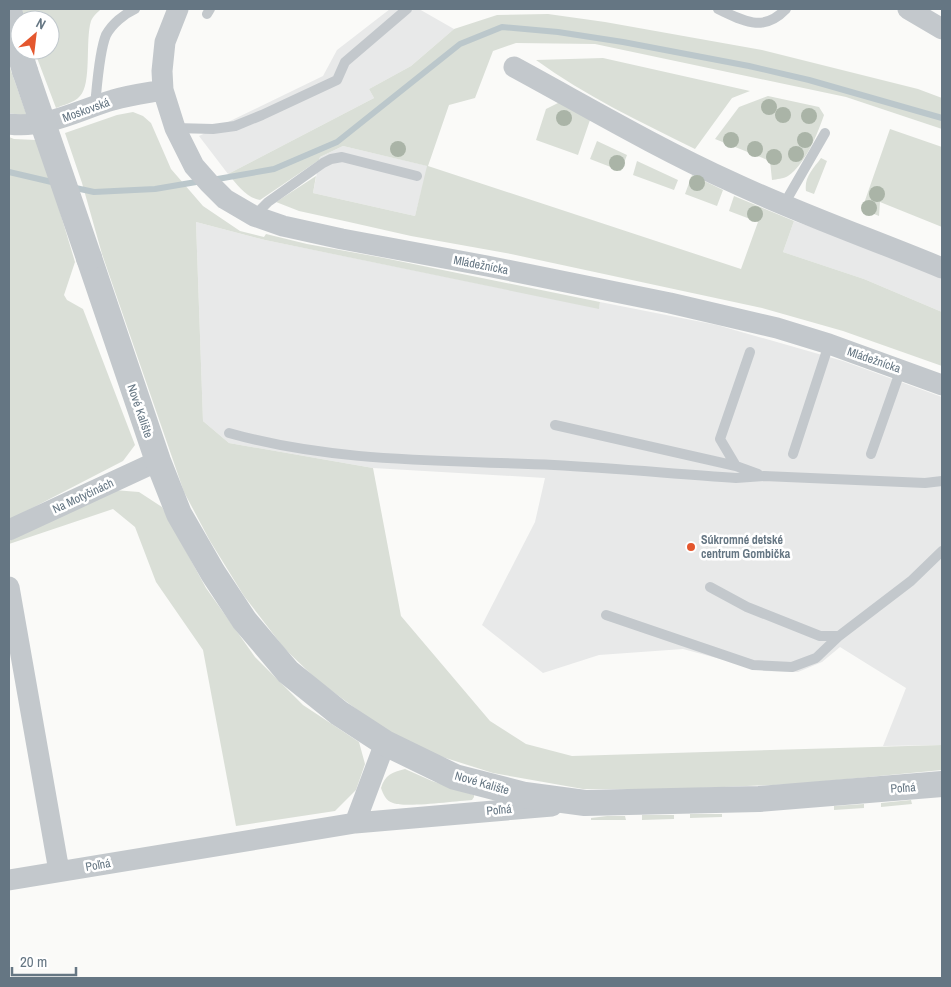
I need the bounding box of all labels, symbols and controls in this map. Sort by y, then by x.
north arrow [10,10,60,60]
text: N [33,14,49,33]
street label: Moskovská [60,94,112,126]
street label: Mládežnícka [452,252,510,278]
street label: Mládežnícka [845,343,903,377]
street label: Nové Kalište [123,382,157,440]
street label: Na Motyčinách [50,475,116,517]
place label: Súkromné detské centrum Gombička [701,532,791,562]
marker: Súkromné detské centrum Gombička [685,541,697,553]
street label: Nové Kalište [453,768,511,798]
street label: Poľná [890,779,917,797]
street label: Poľná [486,801,513,819]
street label: Poľná [84,855,112,875]
scale bar [12,944,76,976]
text: 20 m [20,951,47,972]

